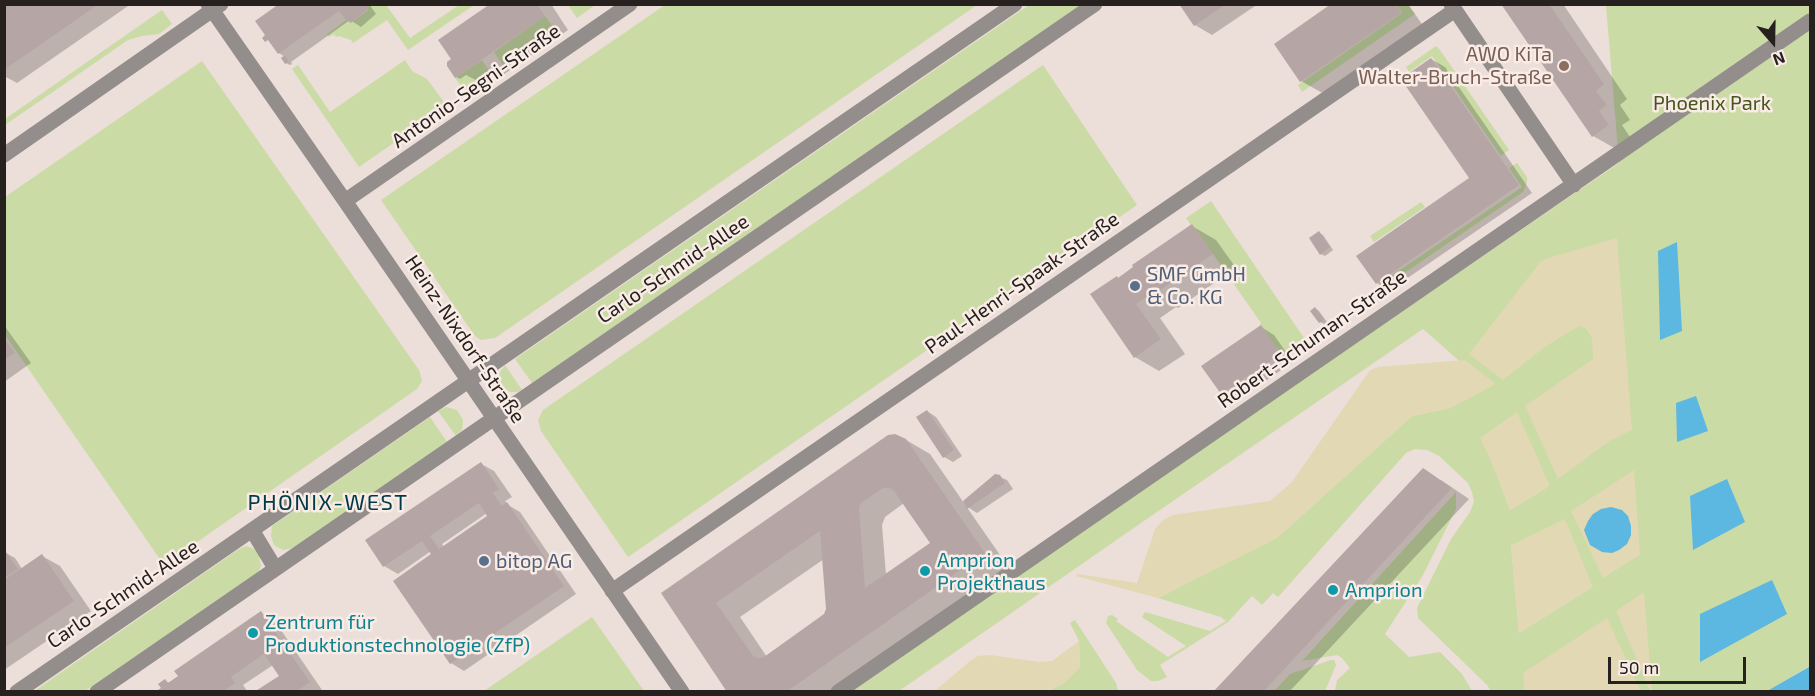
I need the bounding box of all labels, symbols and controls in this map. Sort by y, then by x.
north arrow [1743,12,1803,72]
street label: Antonio-Segni-Straße [387,19,565,153]
place label: AWO KiTa Walter-Bruch-Straße [1358,42,1552,89]
text: N [1771,48,1788,70]
marker: AWO KiTa Walter-Bruch-Straße [1557,59,1571,73]
park label: Phoenix Park [1653,91,1771,115]
street label: Paul-Henri-Spaak-Straße [920,207,1124,359]
street label: Carlo-Schmid-Allee [593,209,753,329]
street label: Heinz-Nixdorf-Straße [400,250,530,428]
place label: SMF GmbH & Co. KG [1147,262,1246,309]
street label: Robert-Schuman-Straße [1213,265,1411,413]
marker: SMF GmbH & Co. KG [1128,279,1142,293]
district label: PHÖNIX-WEST [247,490,409,516]
street label: Carlo-Schmid-Allee [43,534,203,654]
place label: Amprion Projekthaus [937,548,1046,595]
place label: bitop AG [496,549,572,573]
marker: bitop AG [477,554,491,568]
marker: Amprion Projekthaus [918,564,932,578]
place label: Amprion [1345,578,1423,602]
marker: Amprion [1326,583,1340,597]
place label: Zentrum für Produktionstechnologie (ZfP) [265,610,530,657]
marker: Zentrum für Produktionstechnologie (ZfP) [246,626,260,640]
scale bar [1611,645,1749,683]
text: 50 m [1619,656,1659,678]

